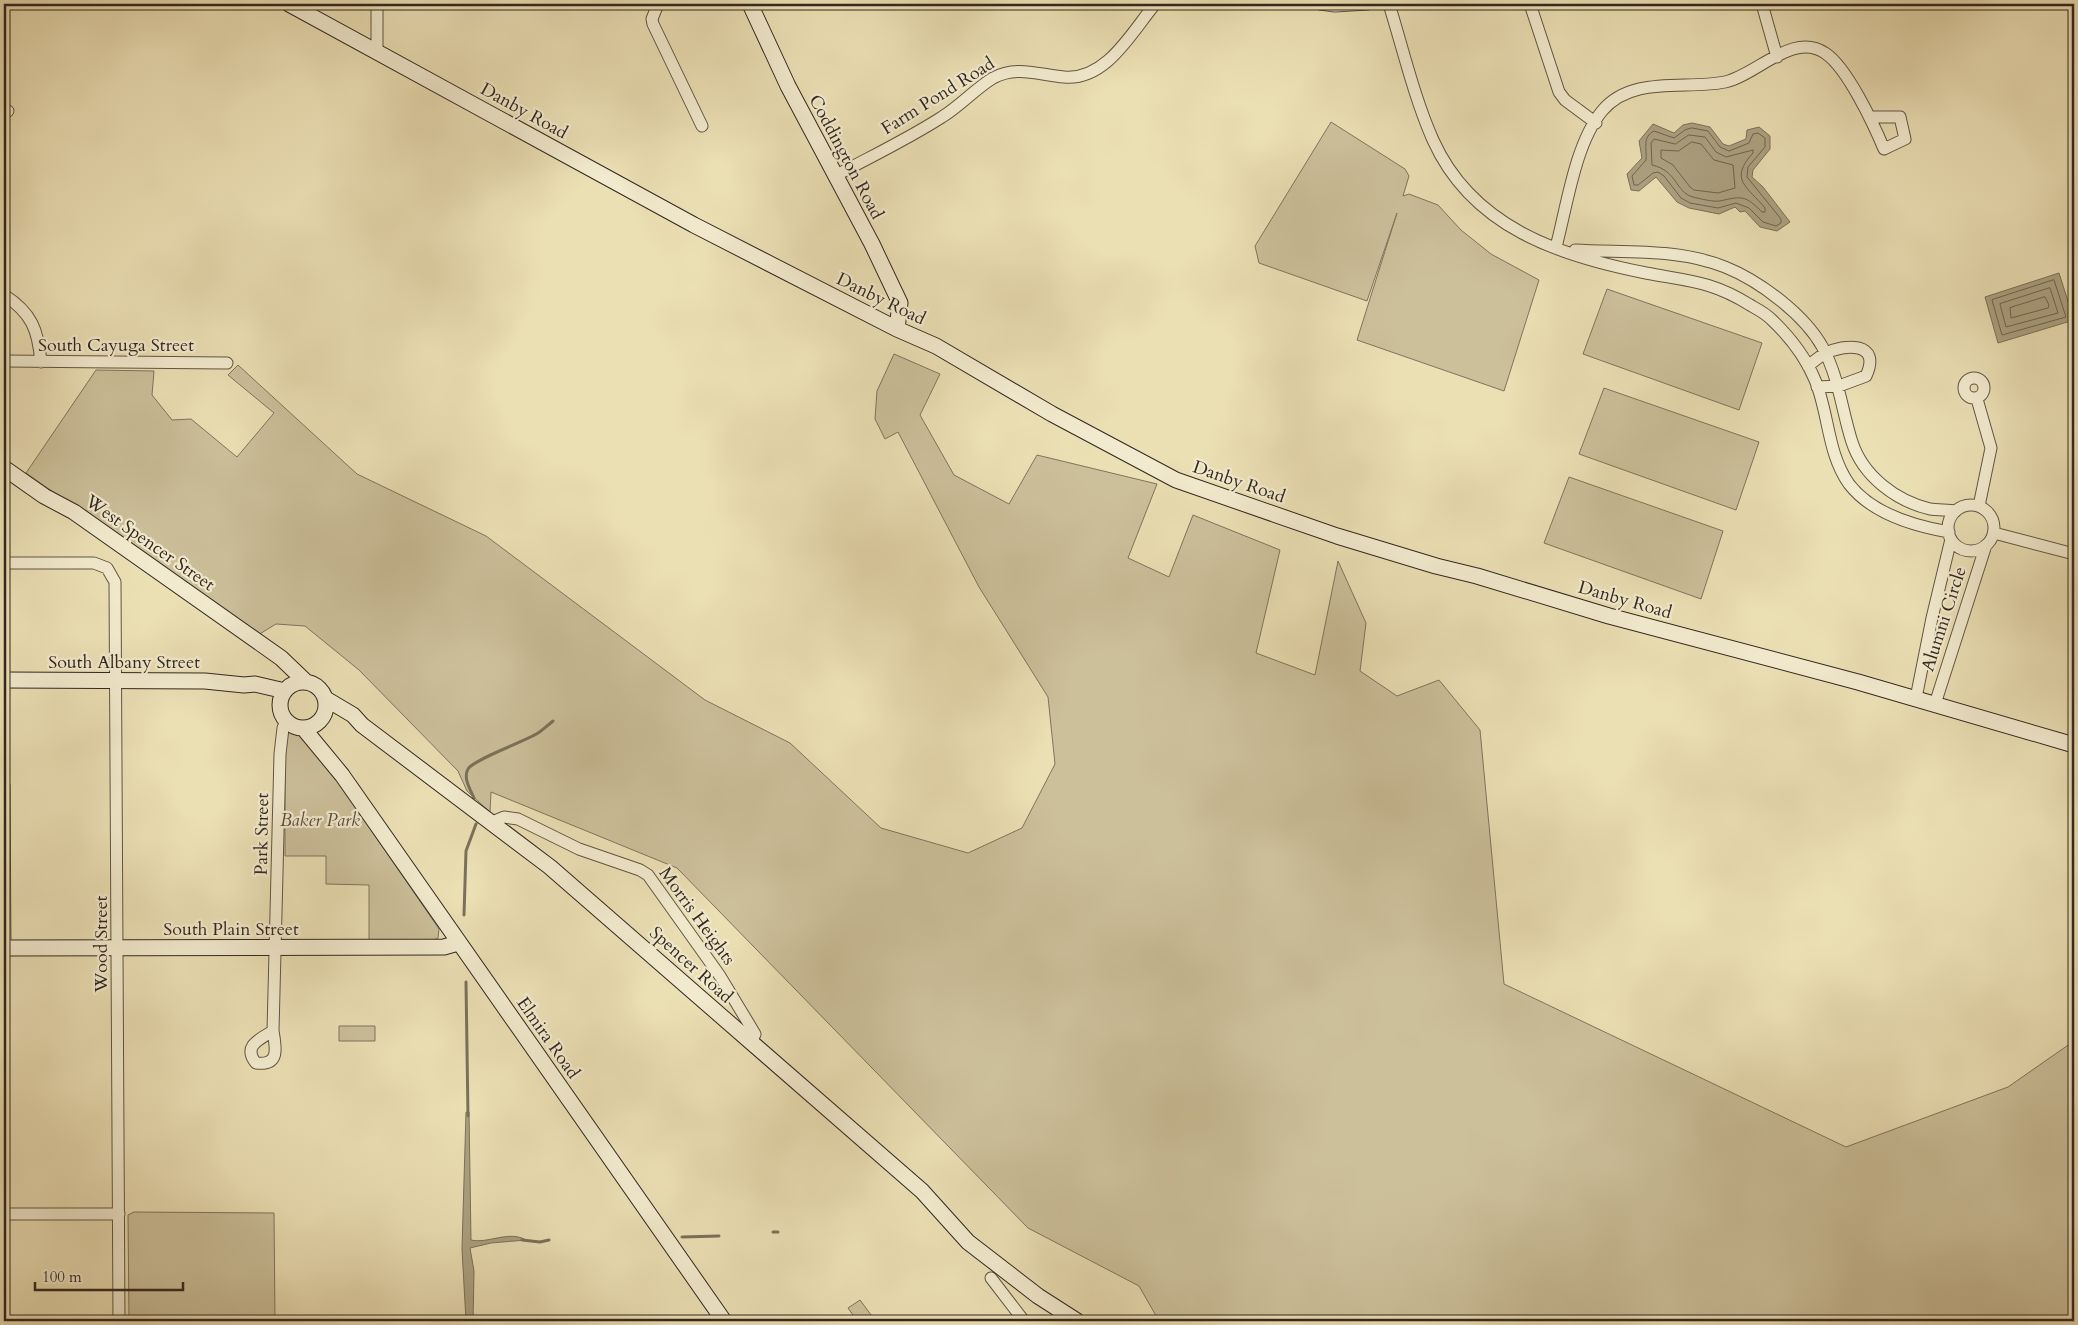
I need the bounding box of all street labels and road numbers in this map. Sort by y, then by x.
street label: Farm Pond Road [877,51,1000,141]
street label: Danby Road [476,77,572,145]
street label: Coddington Road [803,90,890,224]
street label: Danby Road [832,267,930,332]
street label: South Cayuga Street [38,333,194,358]
street label: Danby Road [1189,455,1289,510]
street label: West Spencer Street [79,488,220,597]
street label: Alumni Circle [1915,563,1973,675]
street label: Danby Road [1575,575,1675,625]
street label: South Albany Street [48,650,200,675]
street label: Park Street [249,792,275,876]
street label: Morris Heights [653,862,741,970]
street label: Wood Street [89,895,114,994]
street label: South Plain Street [163,917,299,942]
street label: Spencer Road [644,921,738,1009]
street label: Elmira Road [511,992,586,1084]

